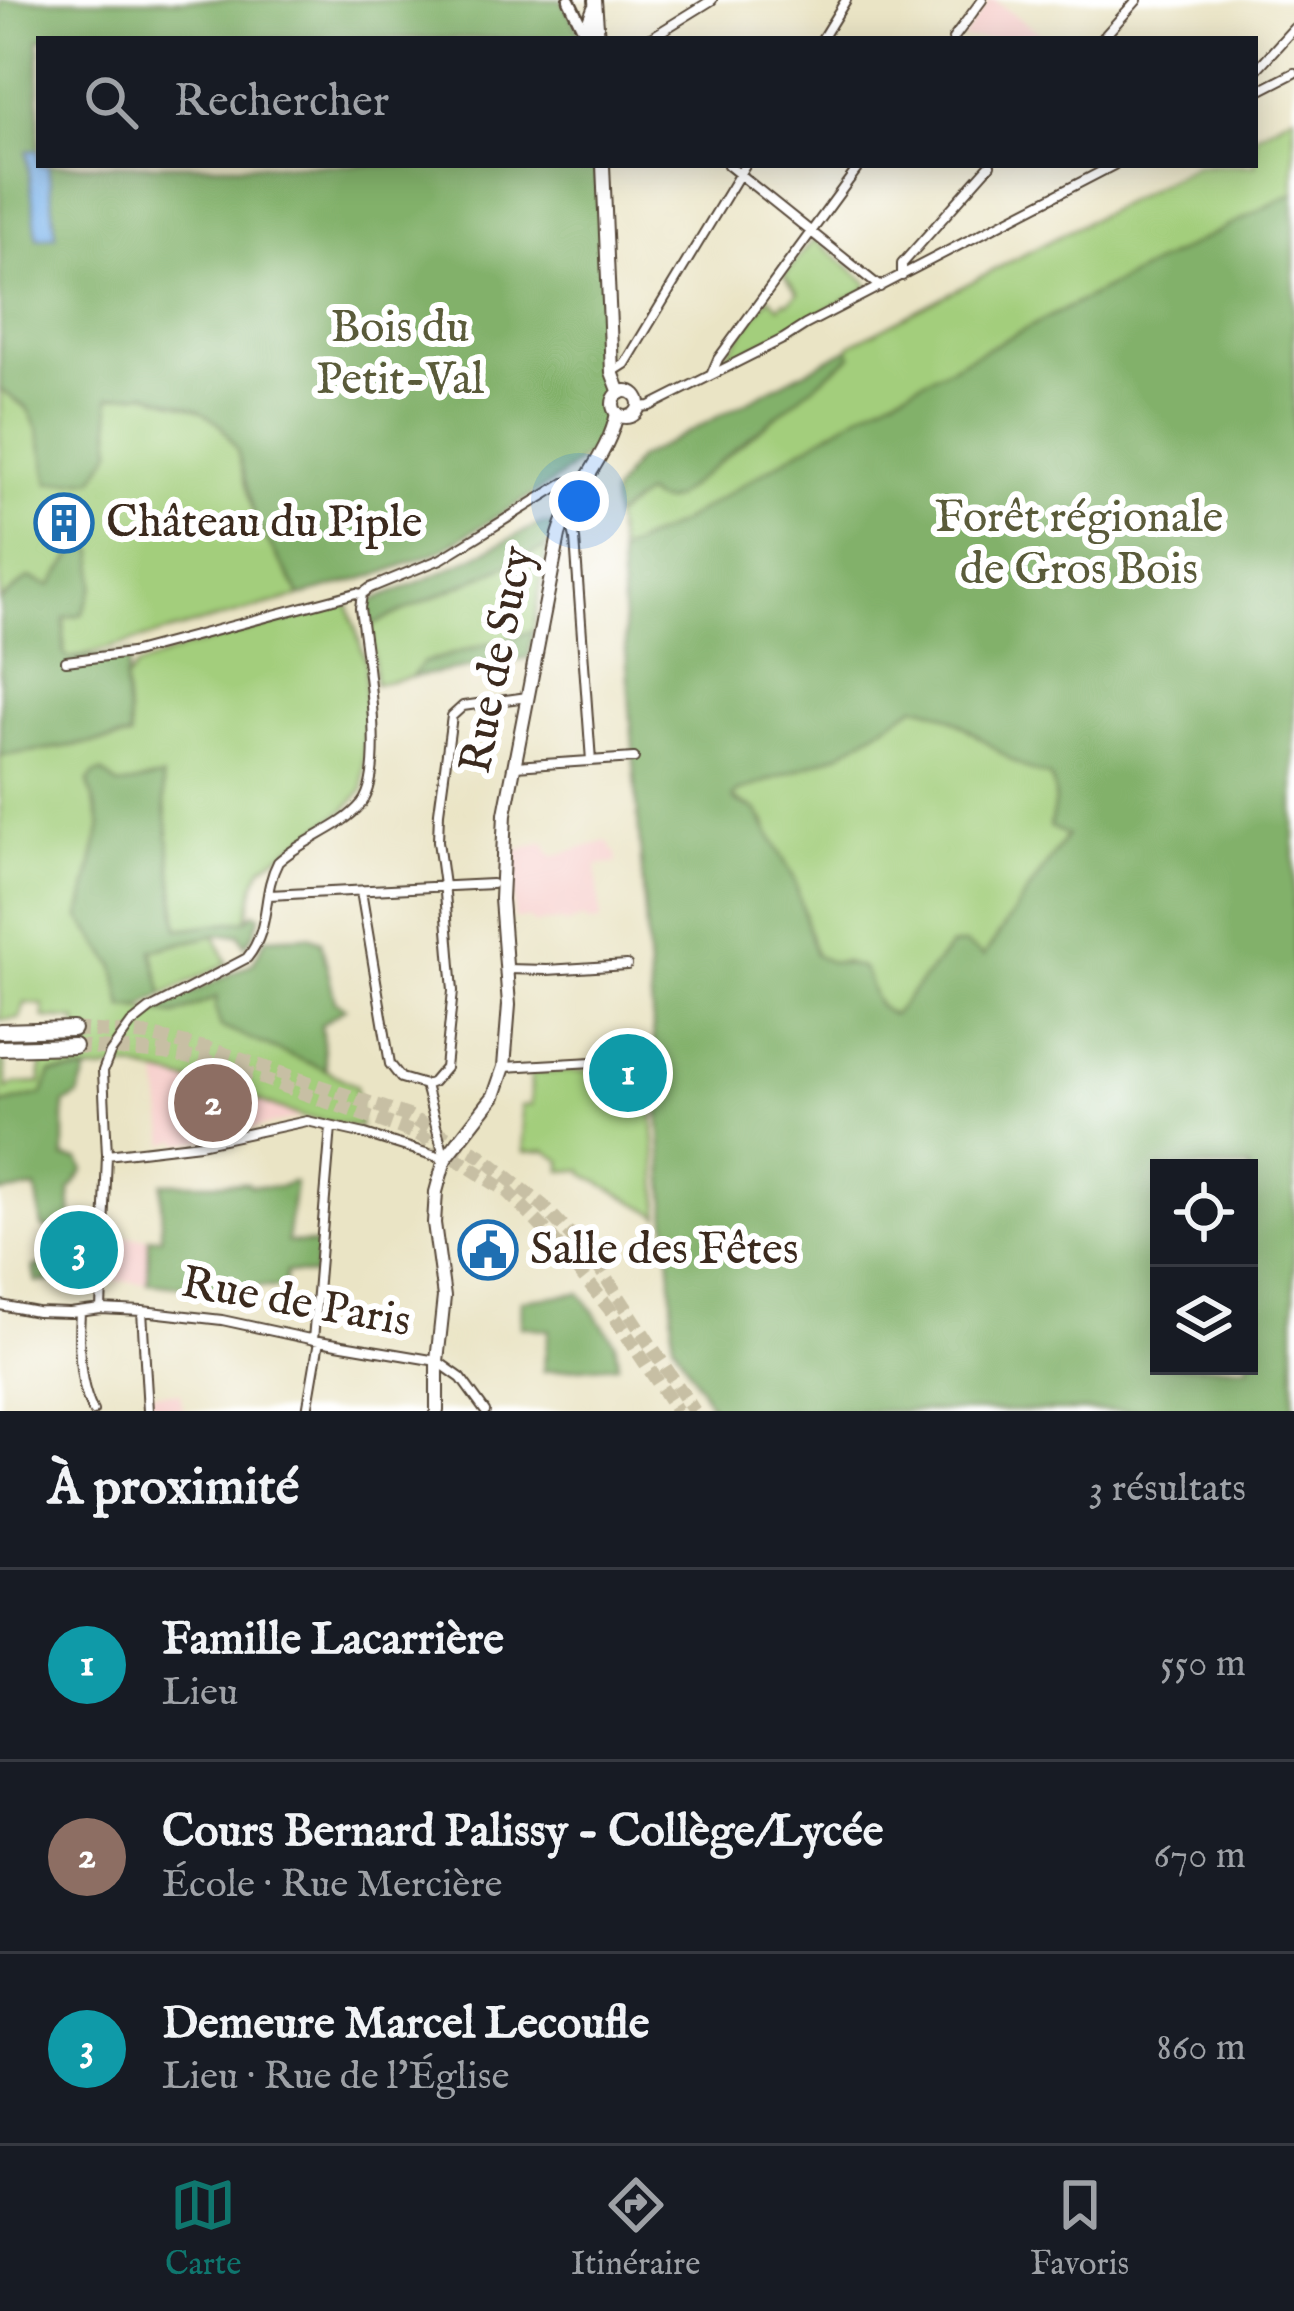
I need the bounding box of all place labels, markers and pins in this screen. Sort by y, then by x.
building icon: Château du Piple [33,492,95,554]
place label: Château du Piple [106,495,422,552]
pin: 1 [589,1028,667,1118]
pin: 2 [174,1058,252,1148]
pin: 3 [40,1205,118,1295]
public building icon: Salle des Fêtes [457,1219,519,1281]
place label: Salle des Fêtes [530,1222,799,1279]

